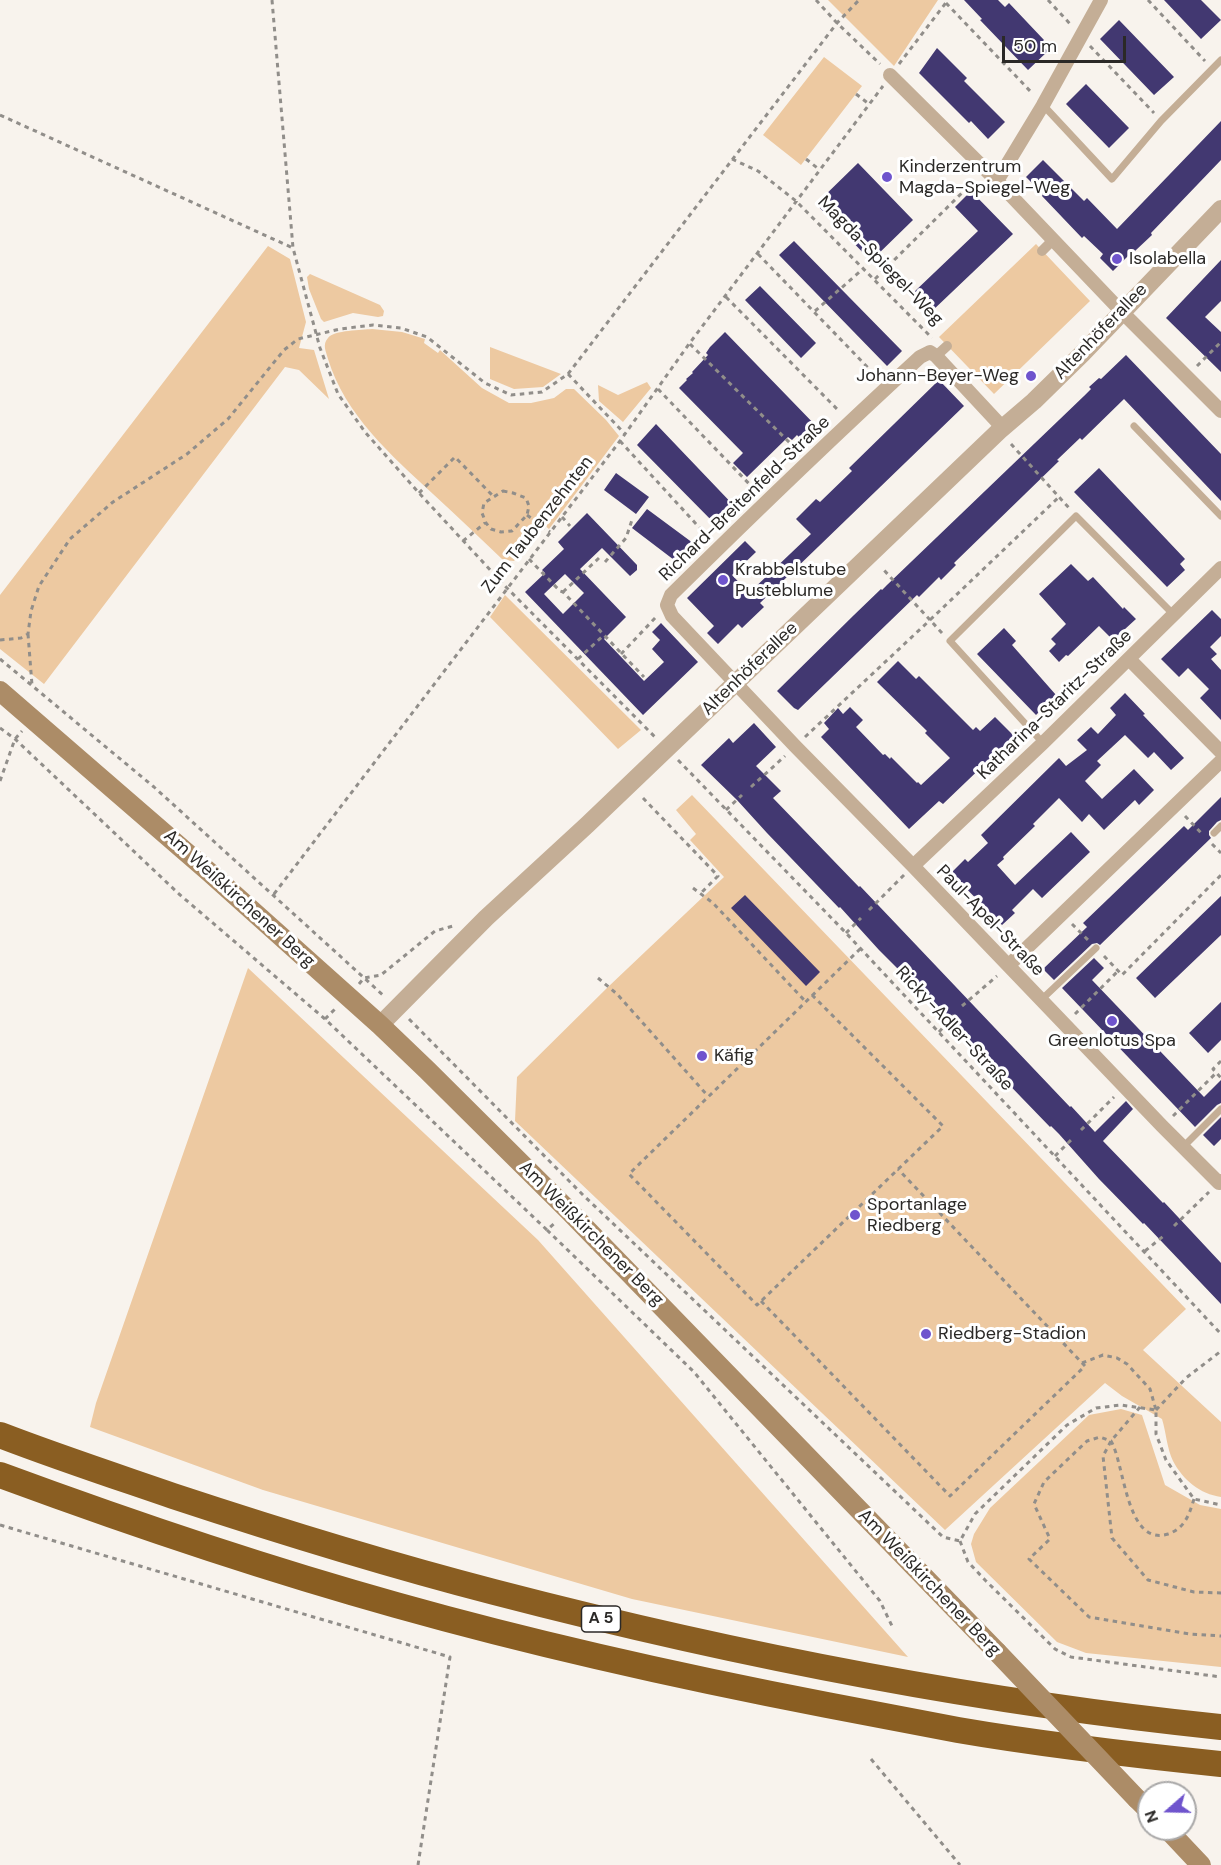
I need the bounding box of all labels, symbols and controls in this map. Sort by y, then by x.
scale bar [1005,24,1130,62]
text: 50 m [1013,34,1057,58]
place label: Kinderzentrum Magda-Spiegel-Weg [899,156,1070,198]
marker: Kinderzentrum Magda-Spiegel-Weg [880,170,894,184]
street label: Magda-Spiegel-Weg [813,192,947,330]
place label: Isolabella [1129,248,1206,270]
marker: Isolabella [1110,252,1124,266]
street label: Altenhöferallee [1050,279,1152,385]
place label: Johann-Beyer-Weg [856,365,1019,387]
marker: Johann-Beyer-Weg [1024,369,1038,383]
street label: Richard-Breitenfeld-Straße [655,412,835,586]
street label: Zum Taubenzehnten [478,452,598,598]
place label: Krabbelstube Pusteblume [735,559,846,602]
marker: Krabbelstube Pusteblume [716,573,730,587]
street label: Altenhöferallee [697,618,803,720]
street label: Katharina-Staritz-Straße [973,625,1137,785]
street label: Am Weißkirchener Berg [159,825,319,973]
street label: Paul-Apel-Straße [931,861,1049,981]
street label: Ricky-Adler-Straße [891,962,1017,1096]
marker: Greenlotus Spa [1105,1014,1119,1028]
place label: Greenlotus Spa [1048,1030,1176,1052]
place label: Käfig [714,1045,754,1067]
marker: Käfig [695,1049,709,1063]
street label: Am Weißkirchener Berg [514,1157,668,1311]
place label: Sportanlage Riedberg [867,1194,967,1236]
marker: Sportanlage Riedberg [848,1208,862,1222]
place label: Riedberg-Stadion [938,1323,1086,1345]
marker: Riedberg-Stadion [919,1327,933,1341]
street label: Am Weißkirchener Berg [853,1505,1005,1661]
road number: A 5 [582,1606,620,1632]
north arrow [1137,1781,1197,1841]
text: N [1140,1808,1163,1826]

